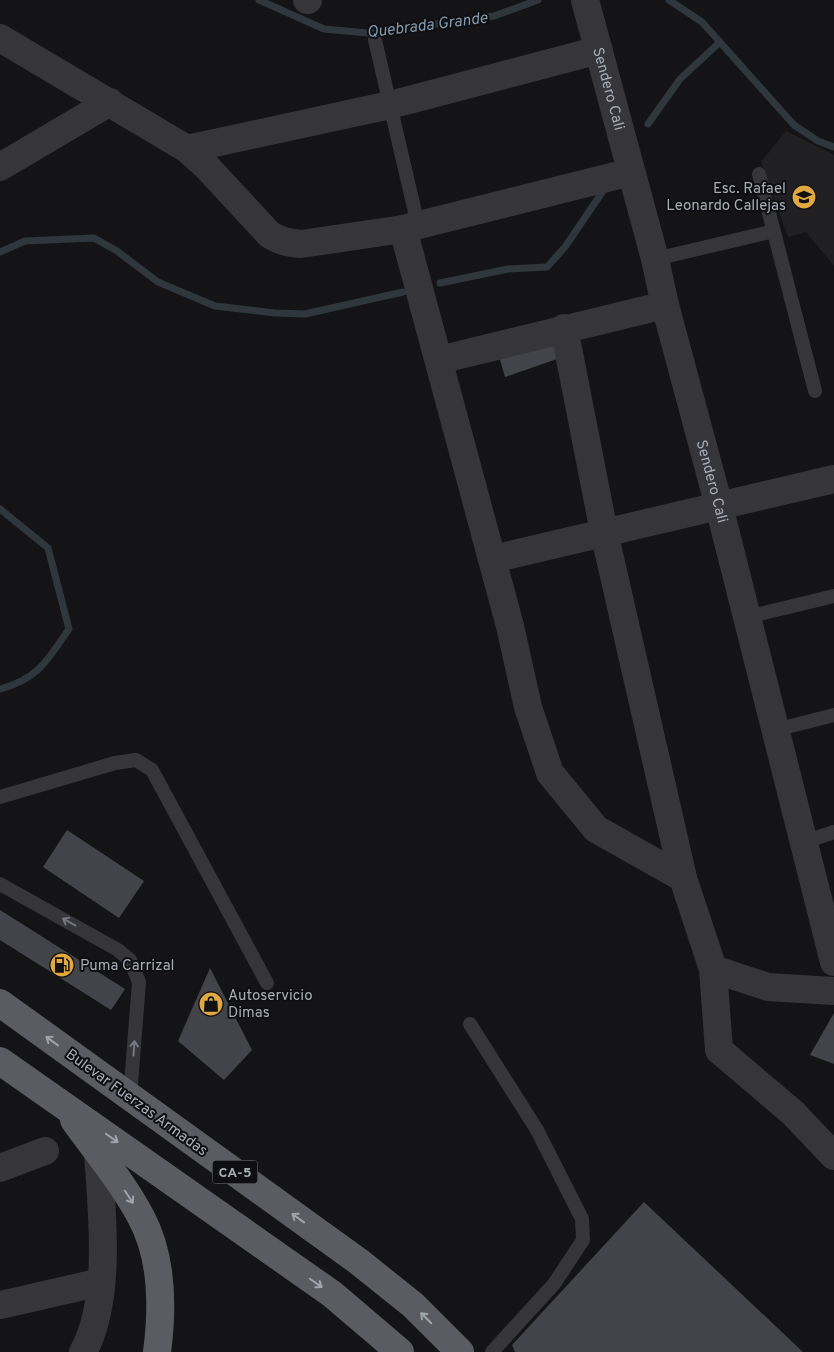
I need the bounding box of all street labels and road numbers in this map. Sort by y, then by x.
street label: Sendero Cali [587,46,628,133]
street label: Sendero Cali [691,438,731,525]
street label: Bulevar Fuerzas Armadas [62,1045,211,1161]
road number: CA-5 [212,1160,258,1184]

